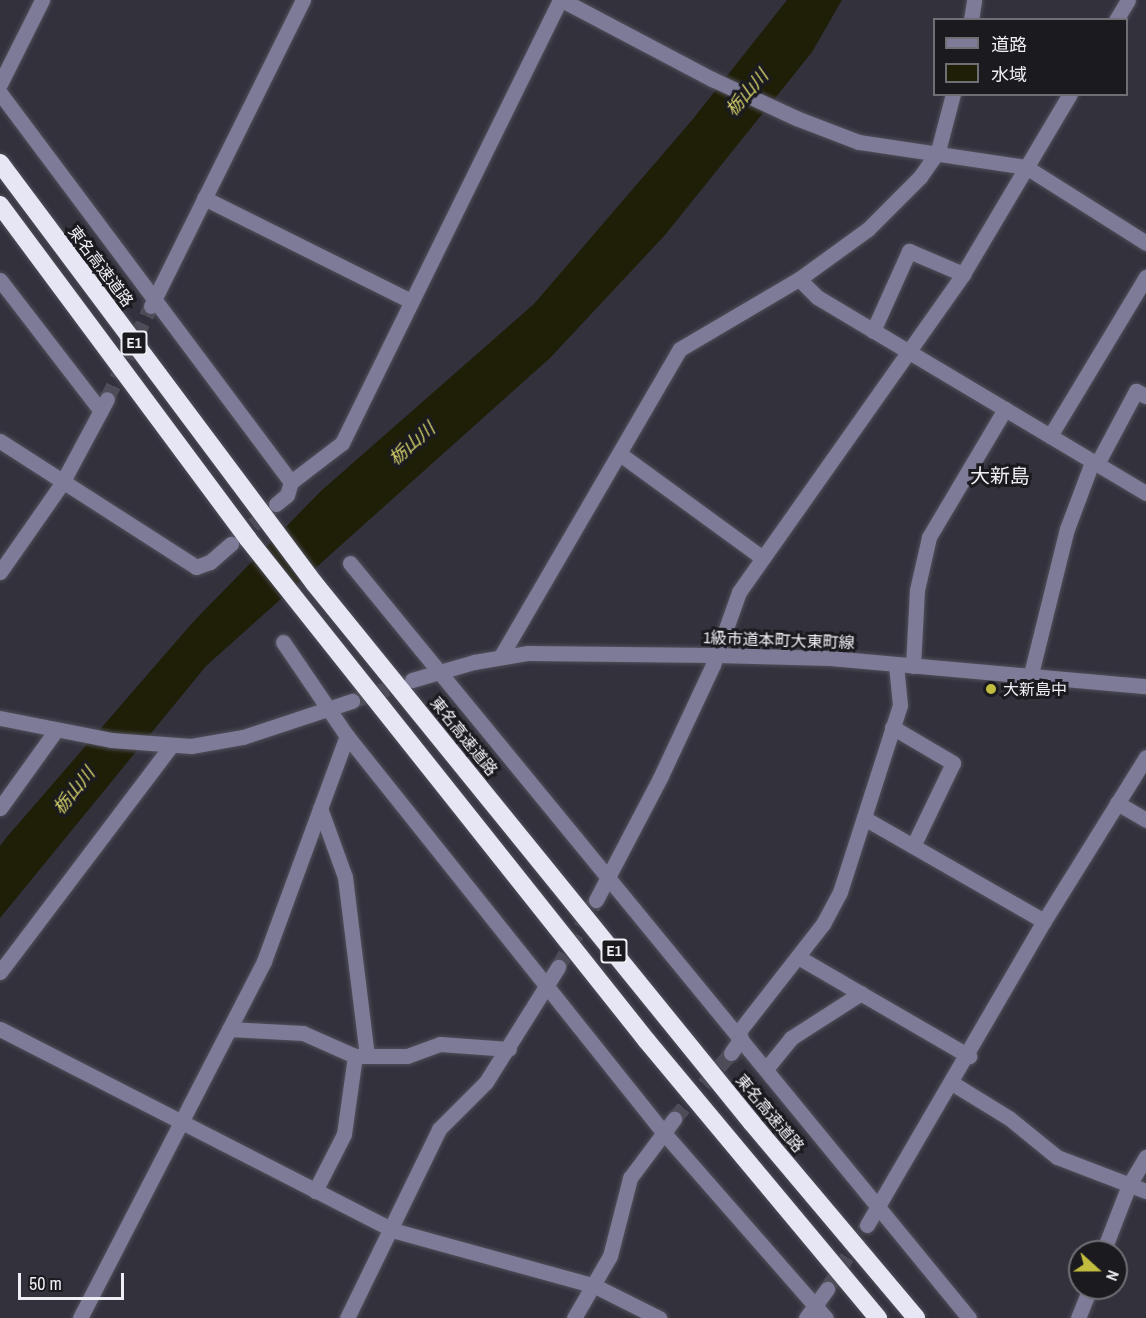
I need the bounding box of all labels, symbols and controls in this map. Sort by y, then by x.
legend [933,18,1128,96]
text: 道路 [991,32,1027,57]
text: 水域 [991,62,1027,87]
water label: 栃山川 [721,66,773,120]
street label: 東名高速道路 [64,222,138,310]
road number: E1 [119,331,149,355]
water label: 栃山川 [385,418,439,470]
district label: 大新島 [970,463,1030,487]
street label: 1級市道本町大東町線 [703,628,855,652]
place label: 大新島中 [1003,679,1067,699]
marker: 大新島中 [984,682,998,696]
street label: 東名高速道路 [426,693,502,779]
water label: 栃山川 [49,763,99,819]
road number: E1 [599,939,629,963]
street label: 東名高速道路 [732,1070,808,1156]
north arrow [1068,1240,1128,1300]
scale bar [21,1261,128,1299]
text: N [1101,1267,1125,1284]
text: 50 m [29,1271,62,1296]

